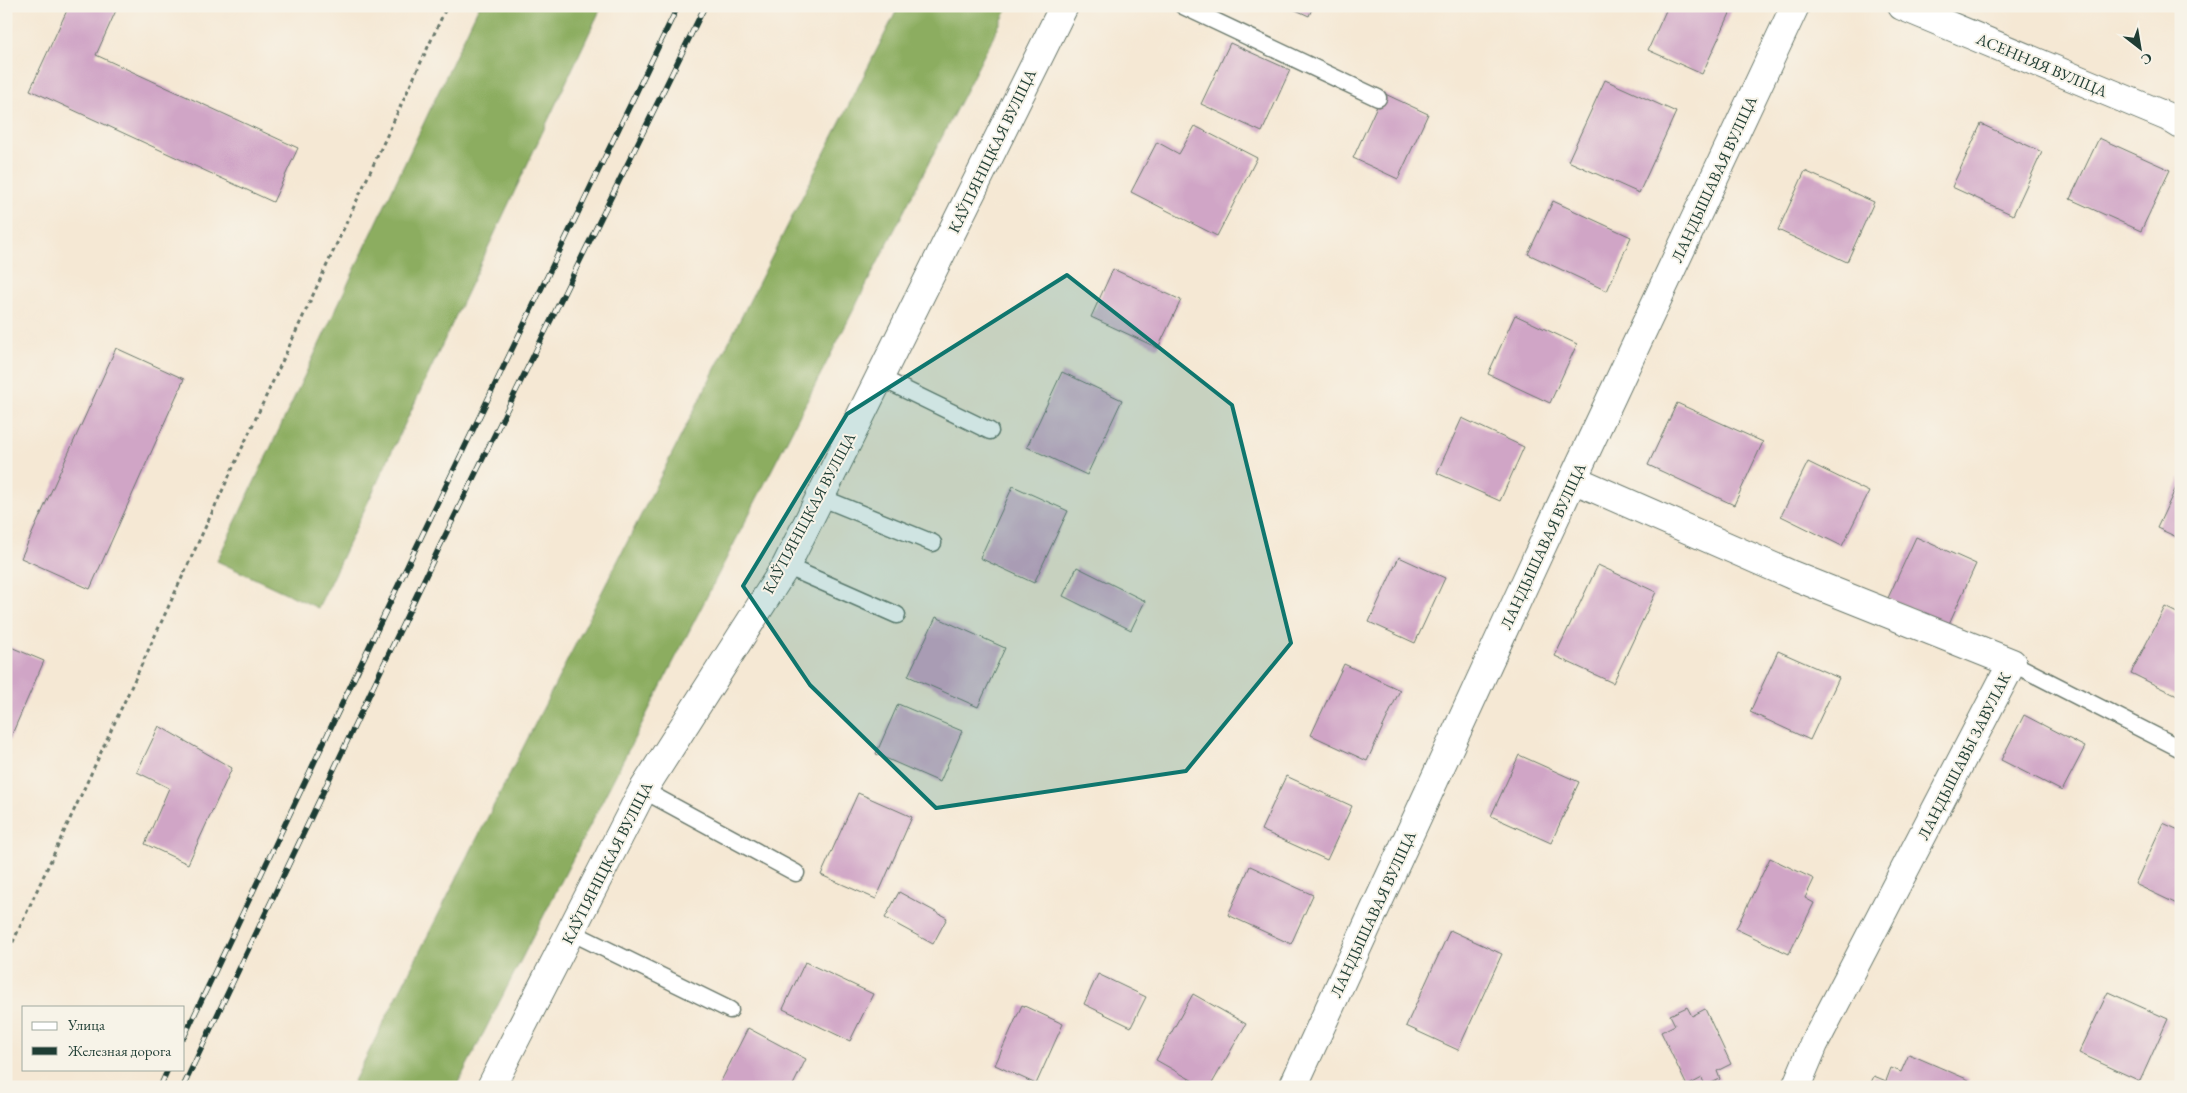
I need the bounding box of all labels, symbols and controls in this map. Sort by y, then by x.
north arrow [2114,22,2164,72]
street label: АСЕННЯЯ ВУЛІЦА [1972,28,2111,102]
text: С [2138,49,2156,69]
street label: КАЎПЯНІЦКАЯ ВУЛІЦА [943,65,1041,236]
street label: ЛАНДЫШАВАЯ ВУЛІЦА [1666,92,1762,266]
street label: КАЎПЯНІЦКАЯ ВУЛІЦА [758,428,861,597]
street label: ЛАНДЫШАВАЯ ВУЛІЦА [1495,459,1591,633]
street label: ЛАНДЫШАВЫ ЗАВУЛАК [1913,668,2016,843]
street label: КАЎПЯНІЦКАЯ ВУЛІЦА [557,777,658,948]
street label: ЛАНДЫШАВАЯ ВУЛІЦА [1325,827,1421,1001]
legend [22,1006,185,1070]
text: Улица [67,1015,105,1034]
text: Железная дорога [67,1041,171,1060]

